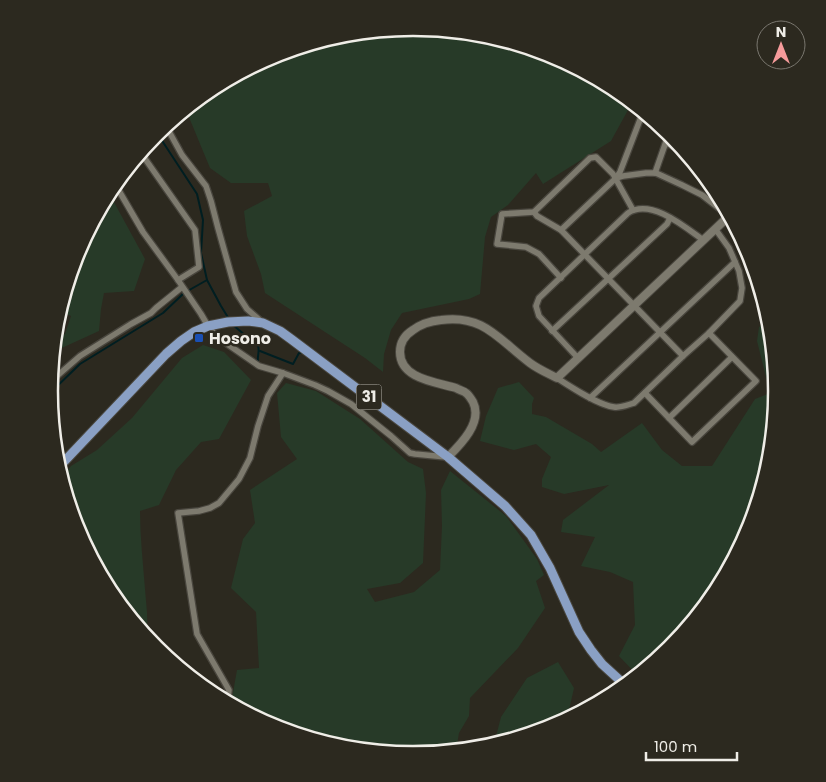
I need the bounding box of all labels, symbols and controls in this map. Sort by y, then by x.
north arrow [756,20,806,70]
text: N [776,22,786,42]
place label: Hosono [209,327,271,350]
marker: Hosono [193,332,205,344]
road number: 31 [356,384,382,410]
scale bar [646,730,737,762]
text: 100 m [654,736,697,757]

